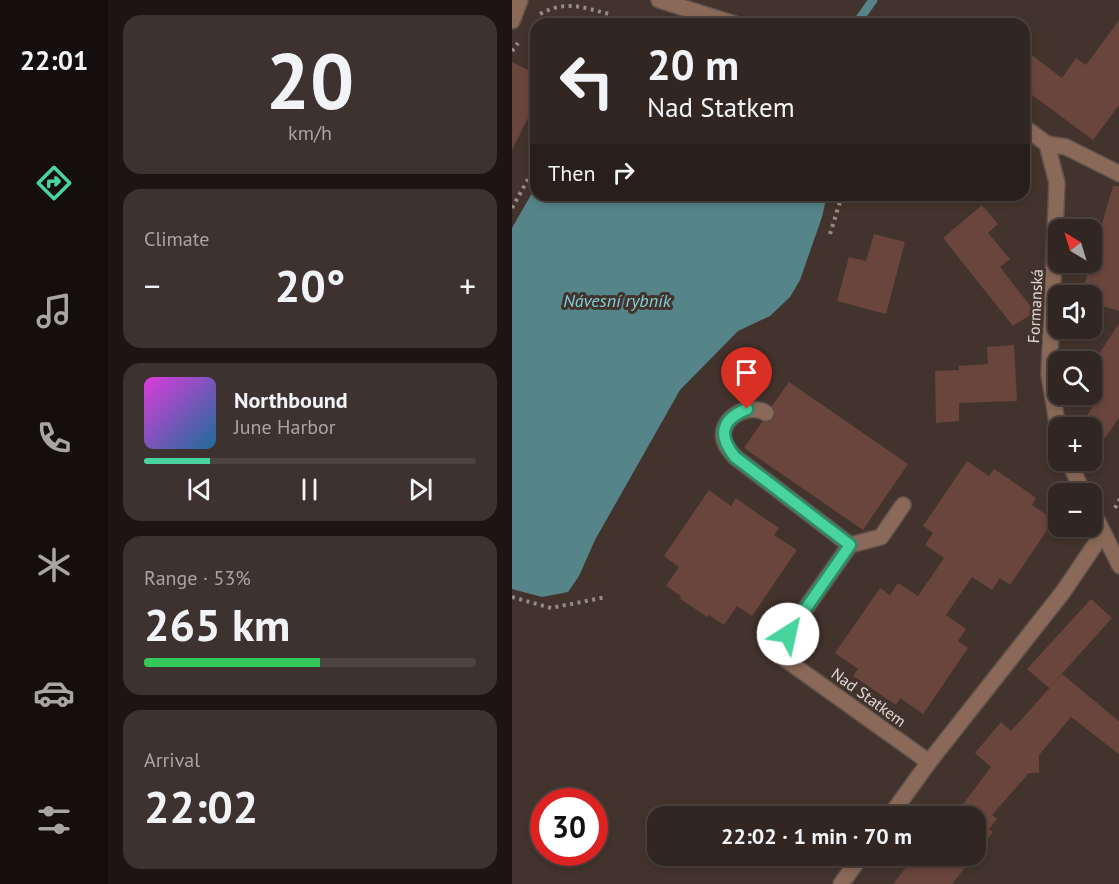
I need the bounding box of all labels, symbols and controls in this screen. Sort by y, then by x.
text: 20 [266,30,354,131]
text: 20 m [647,37,739,92]
icon: left [548,42,626,120]
text: 22:01 [20,43,88,77]
text: Nad Statkem [647,90,795,124]
text: km/h [288,120,332,146]
icon: right [607,156,640,189]
text: Then [548,159,595,187]
icon: directions [33,162,75,204]
north arrow [1048,219,1102,273]
map controls [1048,219,1102,537]
text: Climate [144,226,210,252]
text: 20° [275,256,345,314]
text: − [144,264,161,307]
text: + [459,264,476,307]
street label: Formanská [1023,268,1047,344]
button: sound [1048,285,1102,339]
water label: Návesní rybník [563,289,672,312]
icon: music [33,290,75,332]
pin [721,347,772,409]
button: search [1048,351,1102,405]
icon: arrive [730,356,763,389]
text: Northbound [234,386,348,414]
text: June Harbor [234,414,336,440]
icon: phone [33,417,75,459]
button: + [1048,417,1102,471]
icon: previous [183,473,216,506]
icon: pause [293,473,326,506]
icon: next [404,473,437,506]
button: − [1048,483,1102,537]
icon: climate [33,544,75,586]
text: Range · 53% [144,565,251,591]
text: 265 km [144,595,290,653]
position arrow [756,602,820,666]
street label: Nad Statkem [828,663,910,731]
icon: car [33,672,75,714]
text: Arrival [144,747,200,773]
text: 22:02 [144,777,258,835]
speed limit sign: 30 [530,788,608,866]
icon: filters [33,799,75,841]
text: 22:02 · 1 min · 70 m [721,822,912,850]

